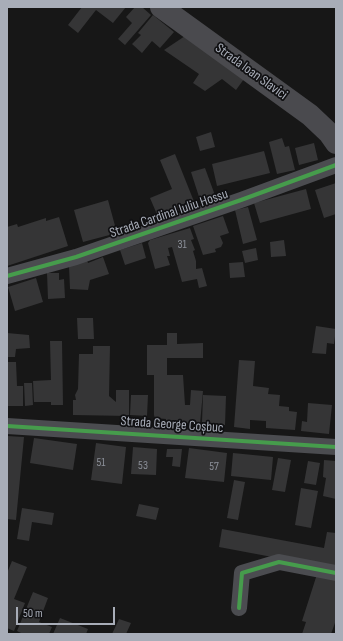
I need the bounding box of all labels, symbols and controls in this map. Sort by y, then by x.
street label: Strada Ioan Slavici [212,40,290,104]
street label: Strada Cardinal Iuliu Hossu [108,186,230,242]
house number: 31 [177,238,187,252]
street label: Strada George Coșbuc [120,413,224,437]
house number: 51 [96,456,106,470]
house number: 53 [138,459,148,473]
house number: 57 [209,460,219,474]
scale bar [18,599,117,625]
text: 50 m [23,606,43,621]

